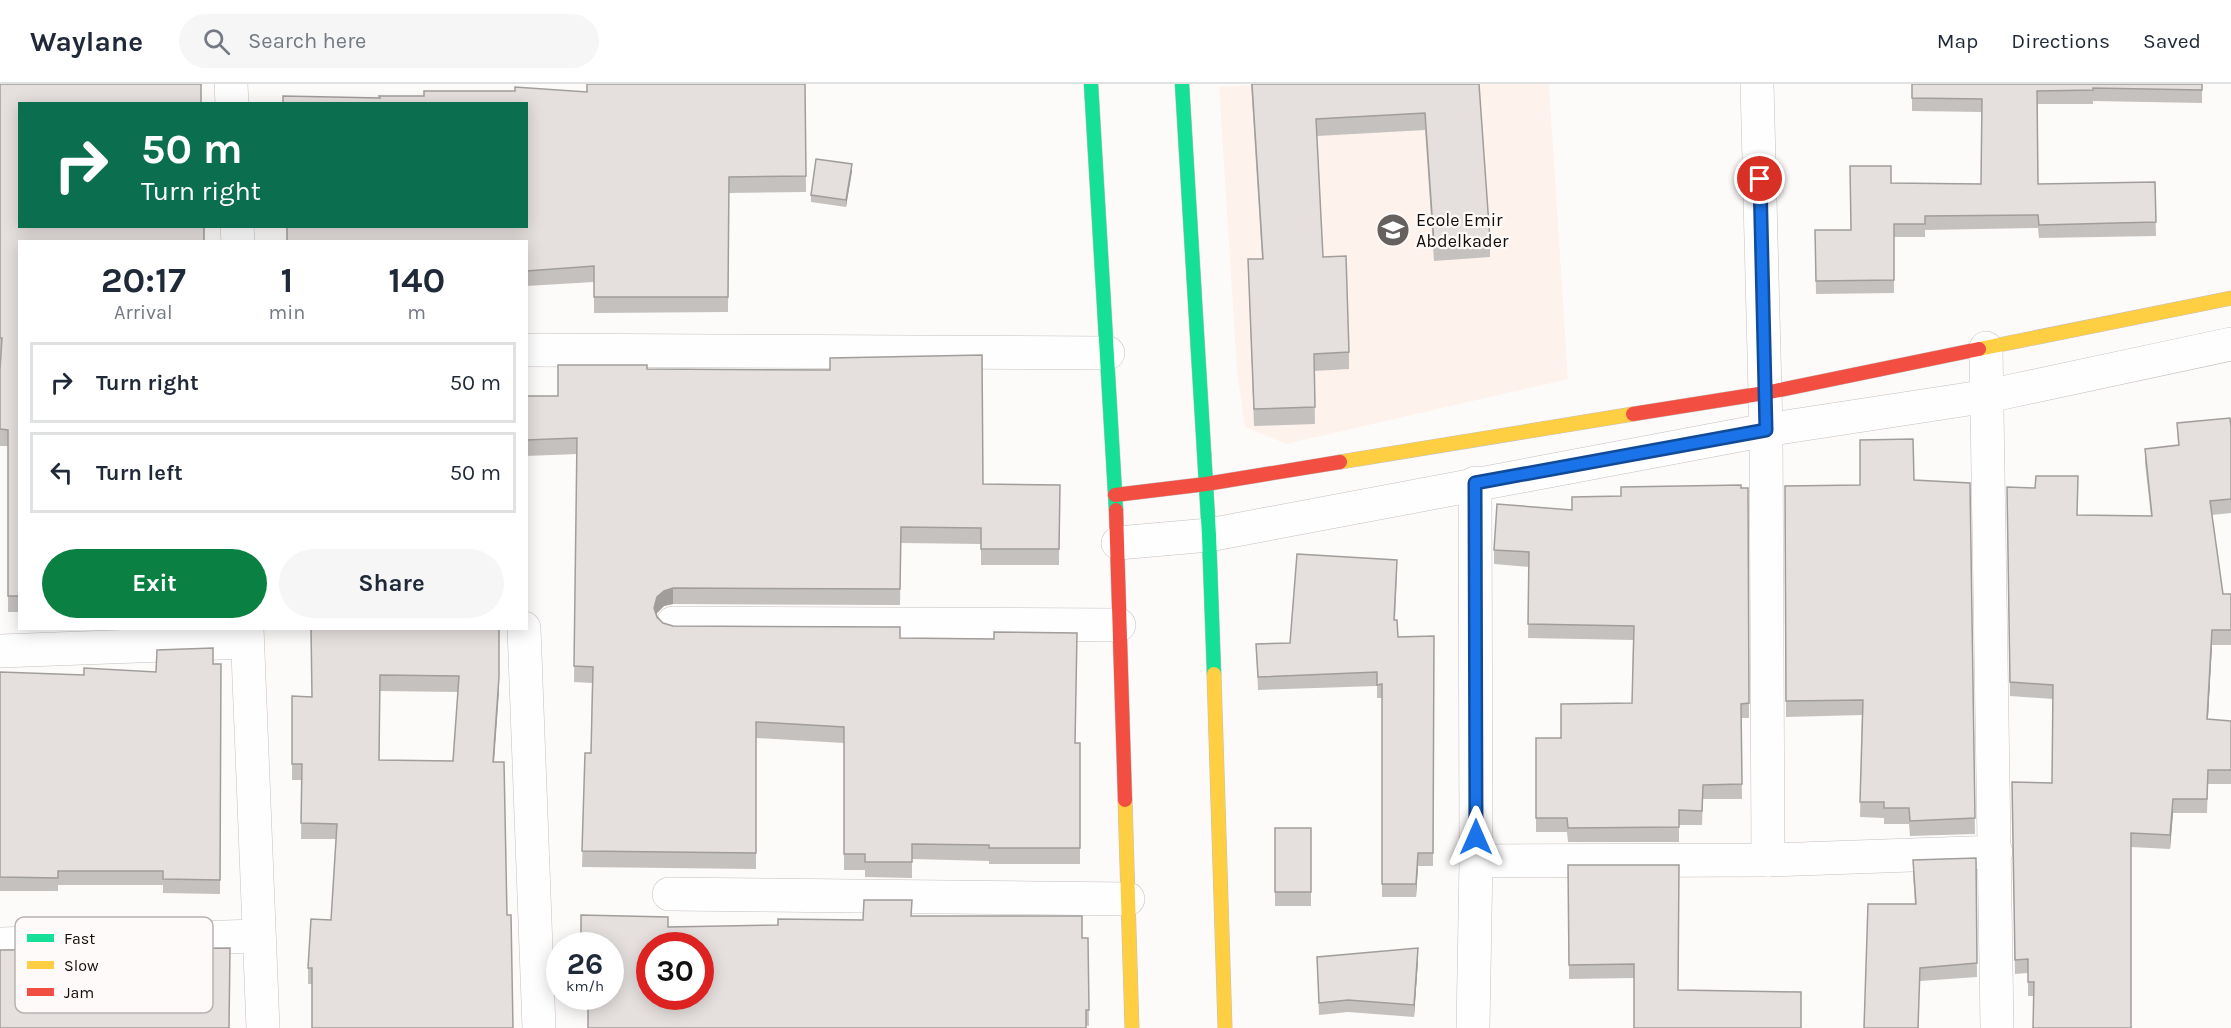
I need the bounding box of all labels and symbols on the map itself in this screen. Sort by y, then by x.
pin [1734,153,1785,204]
place label: Ecole Emir Abdelkader [1416,209,1509,252]
school or university icon: Ecole Emir Abdelkader [1375,212,1411,248]
position arrow [1444,805,1508,869]
legend [15,917,213,1013]
text: Fast [64,929,95,948]
speed limit sign: 30 [636,932,714,1010]
text: Slow [64,956,99,975]
text: Jam [64,983,94,1002]

